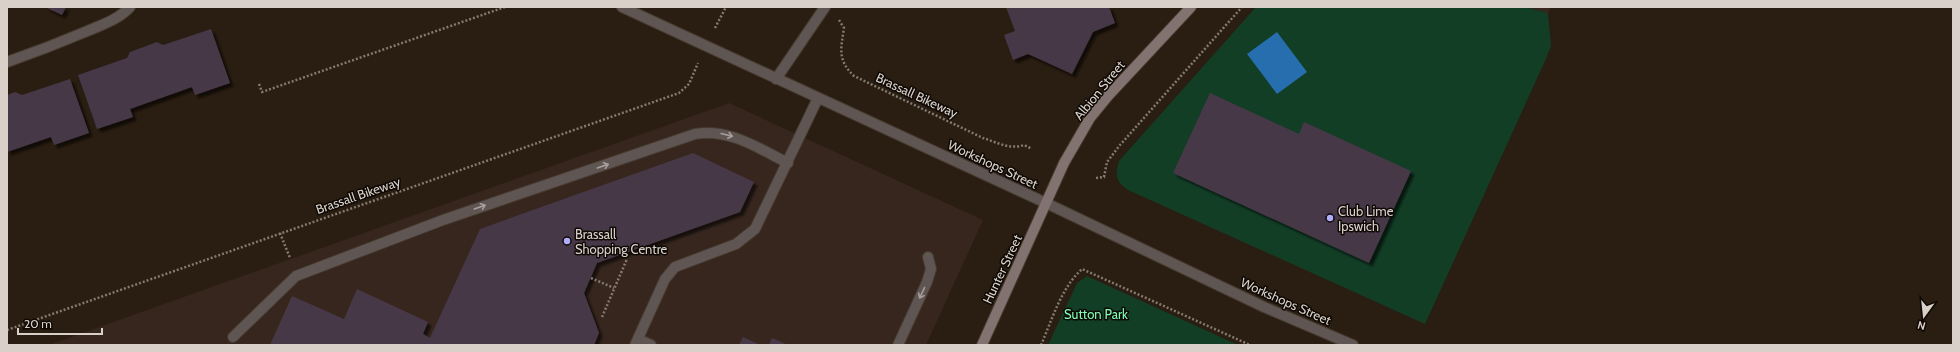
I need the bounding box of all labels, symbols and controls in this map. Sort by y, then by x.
street label: Albion Street [1070,57,1128,123]
street label: Brassall Bikeway [873,69,961,121]
one-way arrow [721,132,734,139]
street label: Workshops Street [945,136,1041,192]
one-way arrow [597,161,609,169]
street label: Brassall Bikeway [314,173,403,217]
one-way arrow [474,203,486,211]
place label: Club Lime Ipswich [1338,203,1394,234]
marker: Club Lime Ipswich [1325,213,1335,223]
place label: Brassall Shopping Centre [575,226,668,257]
street label: Hunter Street [979,231,1025,306]
marker: Brassall Shopping Centre [562,236,572,246]
street label: Workshops Street [1238,274,1334,328]
one-way arrow [918,287,925,299]
north arrow [1904,296,1944,336]
park label: Sutton Park [1064,306,1128,322]
scale bar [18,310,102,336]
text: 20 m [24,316,52,331]
text: N [1916,318,1927,333]

